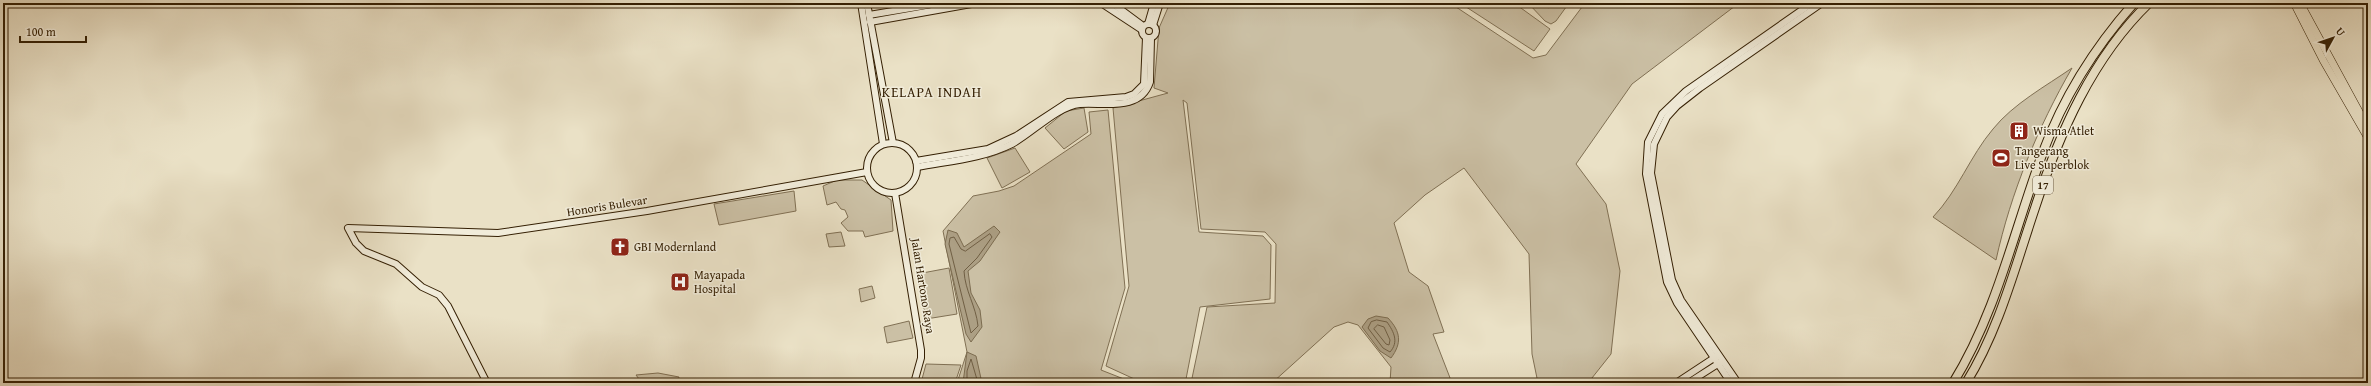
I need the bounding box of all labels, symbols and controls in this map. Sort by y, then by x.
scale bar [20,18,86,44]
north arrow [2313,18,2353,58]
text: 100 m [26,23,56,40]
text: U [2332,24,2350,40]
district label: KELAPA INDAH [882,82,982,102]
building icon: Wisma Atlet [2008,120,2030,142]
place label: Wisma Atlet [2033,122,2095,139]
place label: Tangerang Live Superblok [2015,142,2090,173]
sports icon: Tangerang Live Superblok [1990,147,2012,169]
road number: 17 [2033,176,2053,194]
street label: Honoris Bulevar [565,191,648,220]
street label: Jalan Hartono Raya [907,235,939,335]
church icon: GBI Modernland [609,236,631,258]
place label: GBI Modernland [634,238,717,255]
place label: Mayapada Hospital [694,266,746,297]
hospital icon: Mayapada Hospital [669,271,691,293]

